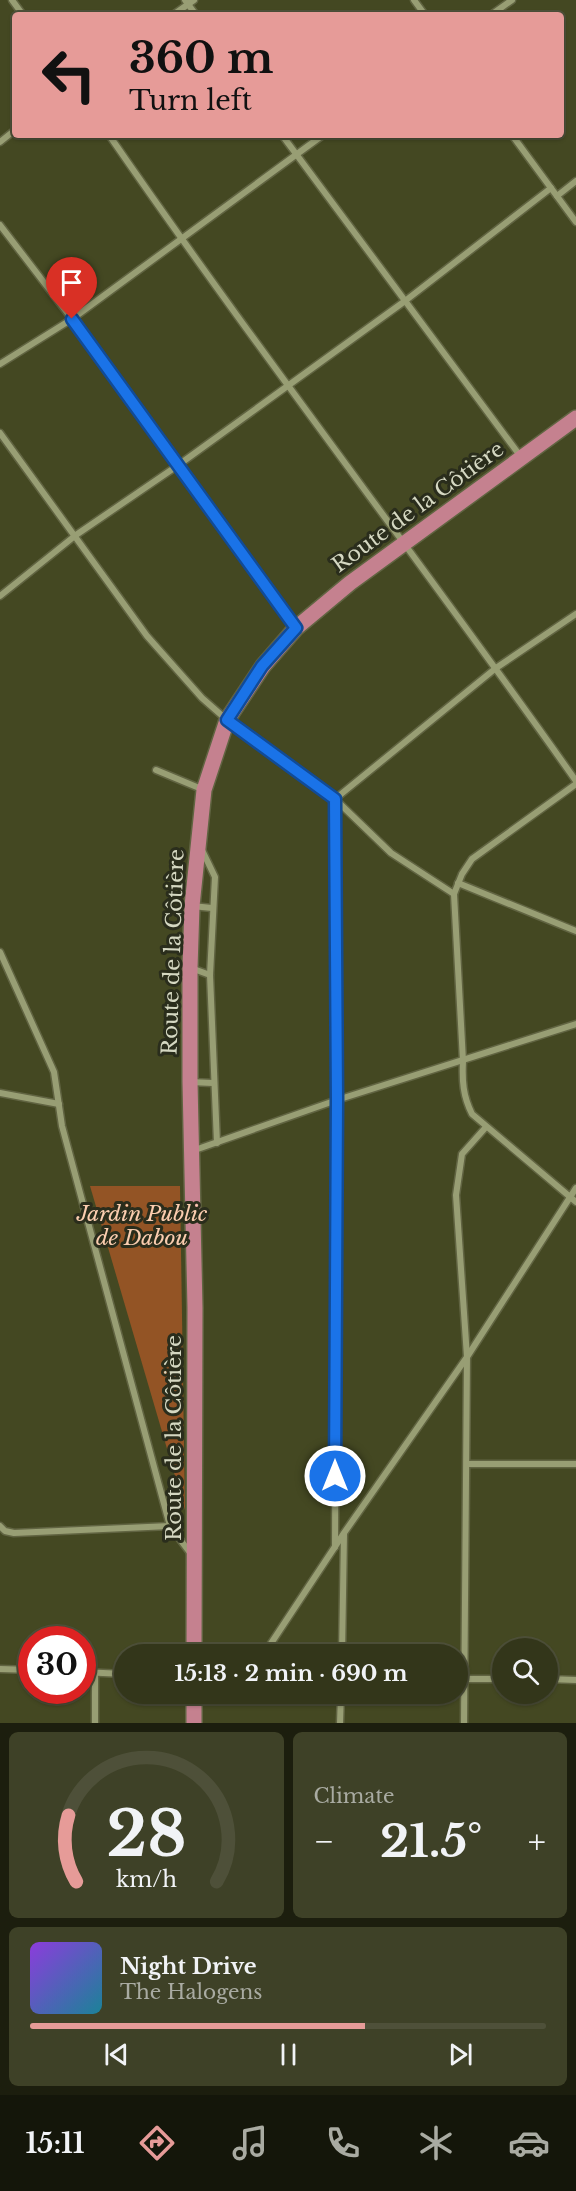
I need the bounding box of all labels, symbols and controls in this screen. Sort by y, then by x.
text: 360 m [129,32,273,84]
icon: left [30,36,108,114]
text: Turn left [129,84,252,117]
pin [46,257,97,319]
icon: arrive [55,266,88,299]
street label: Route de la Côtière [327,436,509,578]
street label: Route de la Côtière [156,849,190,1055]
park label: Jardin Public de Dabou [76,1201,208,1251]
street label: Route de la Côtière [161,1335,187,1541]
position arrow [303,1444,367,1508]
speed limit sign: 30 [18,1626,96,1704]
map controls [492,1638,558,1704]
button: search [492,1638,558,1704]
text: 15:13 · 2 min · 690 m [174,1660,408,1687]
text: Climate [314,1784,394,1808]
text: 28 [106,1795,186,1873]
text: 21.5° [380,1813,482,1869]
text: − [314,1821,334,1862]
text: + [528,1821,546,1862]
text: km/h [116,1866,177,1893]
text: Night Drive [120,1953,257,1980]
text: The Halogens [120,1980,262,2004]
icon: previous [100,2038,133,2071]
icon: pause [272,2038,305,2071]
icon: next [444,2038,477,2071]
icon: directions [136,2122,178,2164]
icon: music [229,2122,271,2164]
icon: phone [322,2122,364,2164]
icon: climate [415,2122,457,2164]
icon: car [508,2122,550,2164]
text: 15:11 [26,2127,85,2160]

